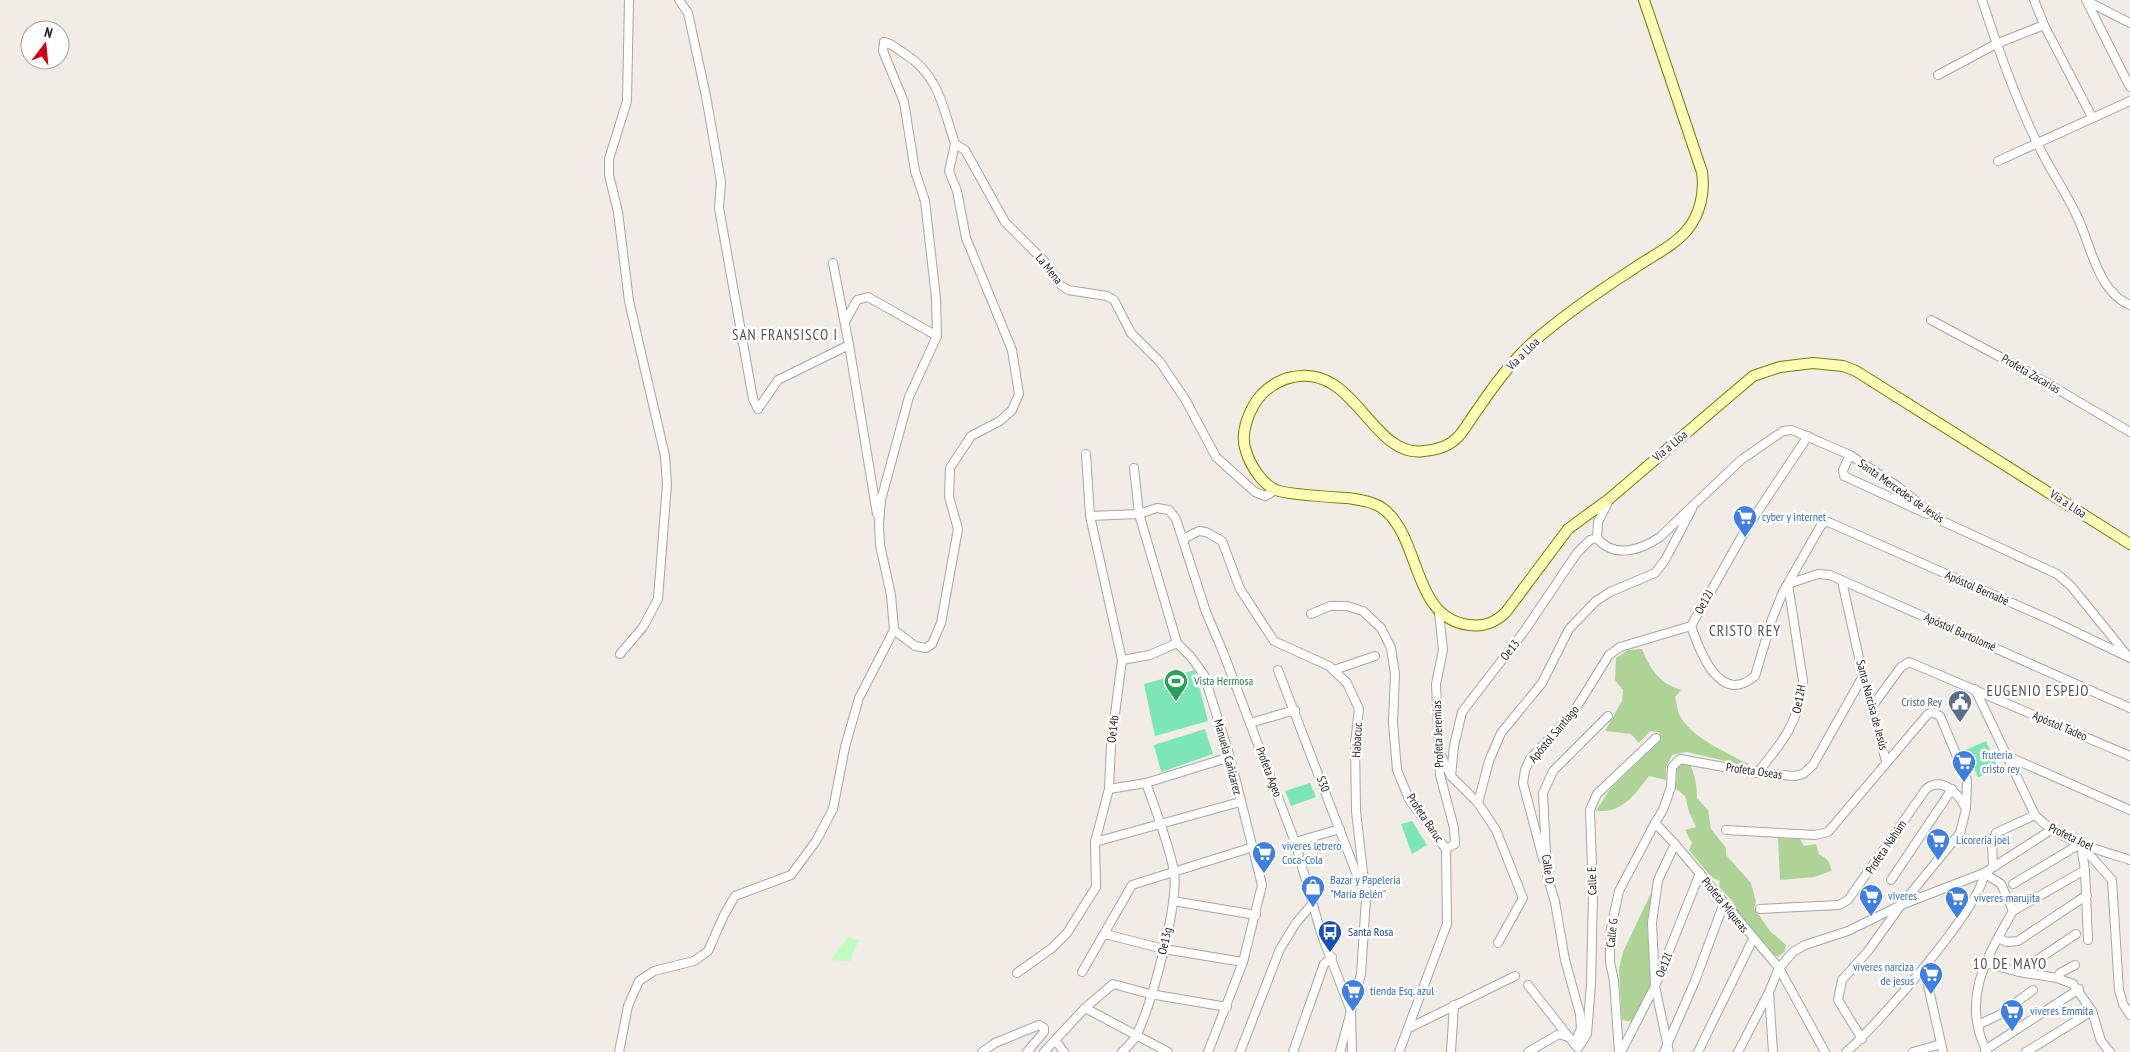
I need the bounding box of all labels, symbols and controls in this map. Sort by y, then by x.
north arrow [20,20,70,70]
text: N [42,23,55,42]
street label: La Mena [1033,250,1066,287]
district label: SAN FRANSISCO I [732,325,838,344]
street label: Vía a Lloa [1502,334,1542,374]
street label: Profeta Zacarías [1999,351,2063,396]
street label: Via a Lloa [1649,427,1690,465]
street label: Santa Mercedes de Jesús [1855,455,1947,526]
street label: Via a Lloa [2046,486,2090,521]
supermarket icon: cyber y internet [1732,504,1758,538]
place label: cyber y internet [1762,509,1827,524]
street label: Apóstol Bernabé [1943,567,2011,608]
street label: Oe12J [1691,587,1716,616]
street label: Apóstol Bartolomé [1922,609,1998,654]
district label: CRISTO REY [1709,621,1781,640]
street label: Oe13 [1497,636,1522,663]
street label: Santa Narcisa de Jesús [1853,658,1892,752]
sports icon: Vista Hermosa [1163,668,1189,702]
place label: Vista Hermosa [1193,673,1254,688]
district label: EUGENIO ESPEJO [1987,681,2089,700]
street label: Oe12H [1788,683,1809,714]
public building icon: Cristo Rey [1947,689,1973,723]
place label: Cristo Rey [1901,694,1942,709]
street label: Profeta Jeremías [1429,700,1446,768]
street label: Apóstol Santiago [1525,702,1582,765]
street label: Apóstol Tadeo [2031,707,2090,744]
street label: Oe14b [1103,714,1122,744]
street label: Manuela Cañizarez [1211,717,1246,796]
street label: Habacuc [1348,721,1365,758]
street label: Profeta Ageo [1253,745,1286,799]
place label: fruteria cristo rey [1982,747,2020,776]
supermarket icon: fruteria cristo rey [1951,749,1977,783]
street label: Profeta Oseas [1725,759,1783,782]
street label: S30 [1314,774,1333,794]
street label: Profeta Baruc [1404,791,1447,845]
street label: Profeta Nahúm [1862,817,1909,876]
street label: Profeta Joel [2046,820,2096,854]
supermarket icon: Licoreria joel [1925,827,1951,861]
place label: Licoreria joel [1956,832,2010,847]
place label: viveres letrero Coca-Cola [1282,838,1342,867]
supermarket icon: viveres letrero Coca-Cola [1251,840,1277,874]
street label: Calle D [1539,853,1558,885]
street label: Calle E [1584,867,1599,895]
place label: Bazar y Papeleria "María Belén" [1330,872,1401,901]
shop icon: Bazar y Papeleria "María Belén" [1300,874,1326,908]
street label: Profeta Miqueas [1699,874,1752,935]
supermarket icon: viveres [1858,883,1884,917]
supermarket icon: viveres marujita [1944,885,1970,919]
place label: viveres [1888,888,1917,903]
place label: viveres marujita [1974,890,2040,905]
street label: Calle G [1603,918,1620,948]
bus stop icon: Santa Rosa [1317,919,1343,953]
place label: Santa Rosa [1348,924,1393,939]
street label: Oe13g [1154,926,1175,956]
street label: Oe12l [1652,950,1675,979]
district label: 10 DE MAYO [1973,954,2047,973]
place label: viveres narciza de jesus [1853,959,1914,988]
supermarket icon: viveres narciza de jesus [1918,961,1944,995]
supermarket icon: tienda Esq. azul [1340,978,1366,1012]
place label: tienda Esq. azul [1370,983,1434,998]
supermarket icon: viveres Emmita [1999,998,2025,1032]
place label: viveres Emmita [2030,1003,2093,1018]

